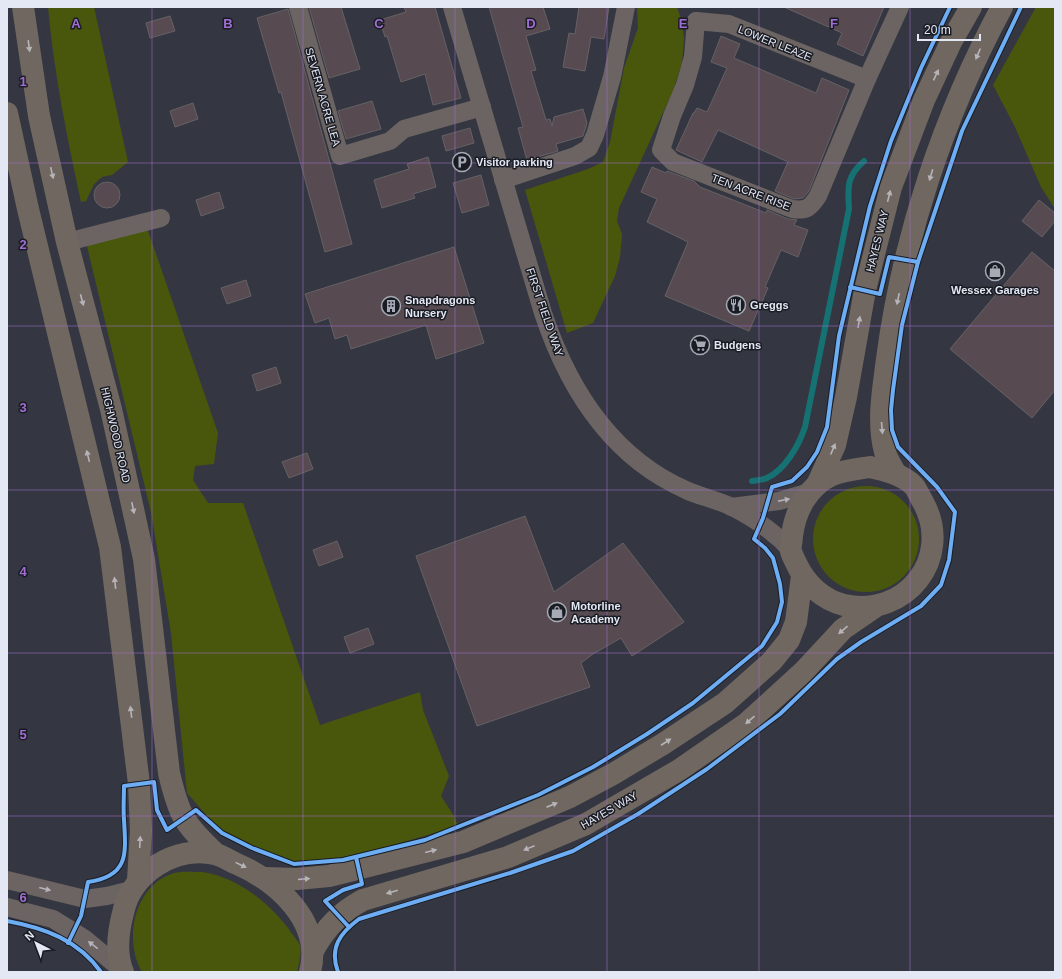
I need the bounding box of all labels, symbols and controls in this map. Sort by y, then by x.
text: A [71,16,81,31]
text: B [223,16,233,31]
text: C [374,16,384,31]
text: D [526,16,536,31]
text: E [679,16,688,31]
text: F [830,16,838,31]
scale bar [918,16,980,42]
street label: LOWER LEAZE [736,23,814,63]
text: 20 m [924,23,951,37]
one-way arrow [26,40,32,52]
street label: SEVERN ACRE LEA [303,46,343,148]
one-way arrow [974,48,981,60]
one-way arrow [933,69,939,80]
text: 1 [19,74,27,89]
parking icon: Visitor parking [451,151,473,173]
place label: Visitor parking [476,156,553,168]
one-way arrow [49,167,55,180]
one-way arrow [928,169,934,181]
street label: TEN ACRE RISE [710,171,792,213]
one-way arrow [886,189,892,201]
street label: HAYES WAY [864,208,891,273]
text: 2 [19,237,27,252]
shop icon: Wessex Garages [984,260,1006,282]
street label: FIRST FIELD WAY [524,266,566,358]
place label: Wessex Garages [951,284,1039,296]
one-way arrow [894,293,900,305]
one-way arrow [80,294,86,306]
place label: Snapdragons Nursery [405,294,475,319]
restaurant icon: Greggs [725,294,747,316]
building icon: Snapdragons Nursery [380,295,402,317]
place label: Greggs [750,299,789,311]
one-way arrow [856,316,862,328]
supermarket icon: Budgens [689,334,711,356]
place label: Budgens [714,339,761,351]
street label: HIGHWOOD ROAD [99,386,133,484]
text: 3 [19,400,27,415]
one-way arrow [878,422,885,434]
one-way arrow [831,443,837,455]
one-way arrow [85,450,91,462]
one-way arrow [778,496,790,502]
one-way arrow [130,502,136,514]
text: 4 [19,564,27,579]
one-way arrow [112,577,118,589]
place label: Motorline Academy [571,600,621,625]
shop icon: Motorline Academy [546,601,568,623]
one-way arrow [838,625,848,634]
one-way arrow [128,706,135,718]
one-way arrow [744,715,755,724]
text: 5 [19,727,27,742]
one-way arrow [661,738,671,746]
street label: HAYES WAY [579,789,640,831]
one-way arrow [546,801,558,808]
one-way arrow [137,836,144,848]
one-way arrow [523,845,535,851]
one-way arrow [425,848,437,854]
one-way arrow [235,862,247,868]
one-way arrow [298,875,310,882]
one-way arrow [39,887,51,893]
one-way arrow [386,889,398,895]
text: 6 [19,890,27,905]
north arrow [16,923,56,963]
text: N [22,928,36,943]
one-way arrow [87,941,98,949]

